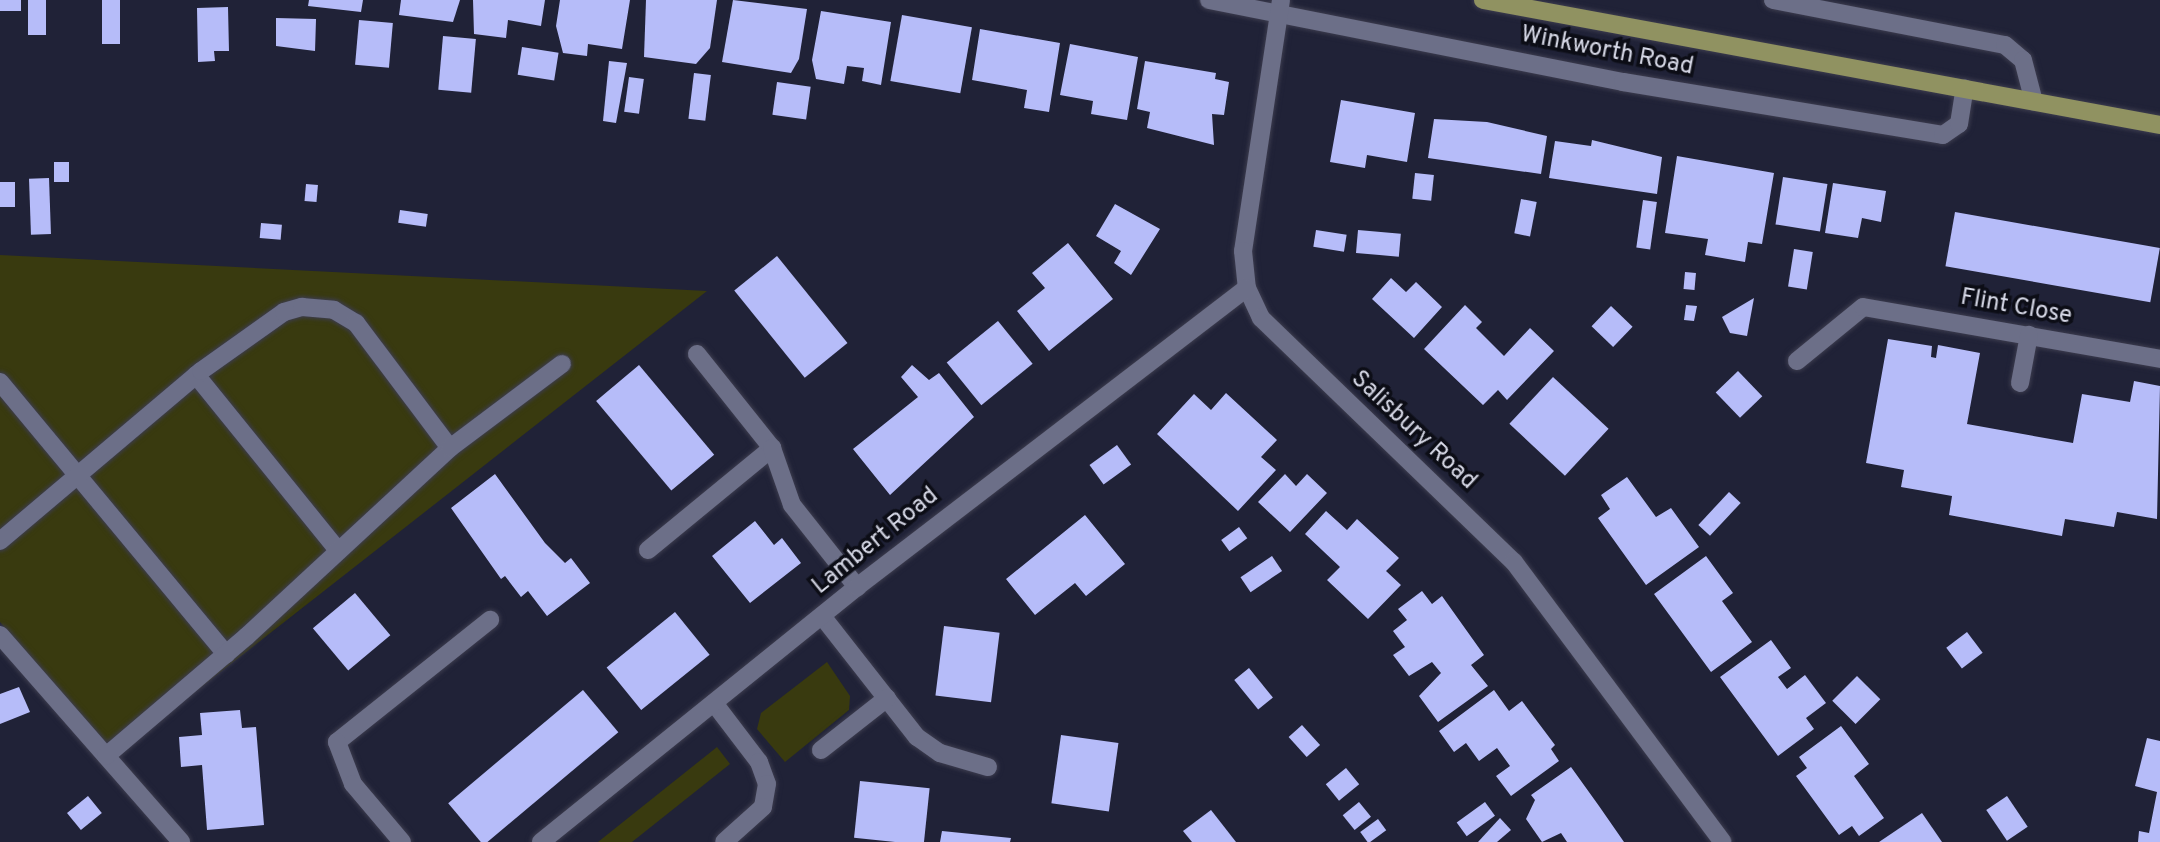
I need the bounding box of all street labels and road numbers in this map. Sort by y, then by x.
street label: Winkworth Road [1518,21,1696,83]
street label: Flint Close [1958,284,2074,332]
street label: Salisbury Road [1344,365,1482,497]
street label: Lambert Road [807,482,945,602]

